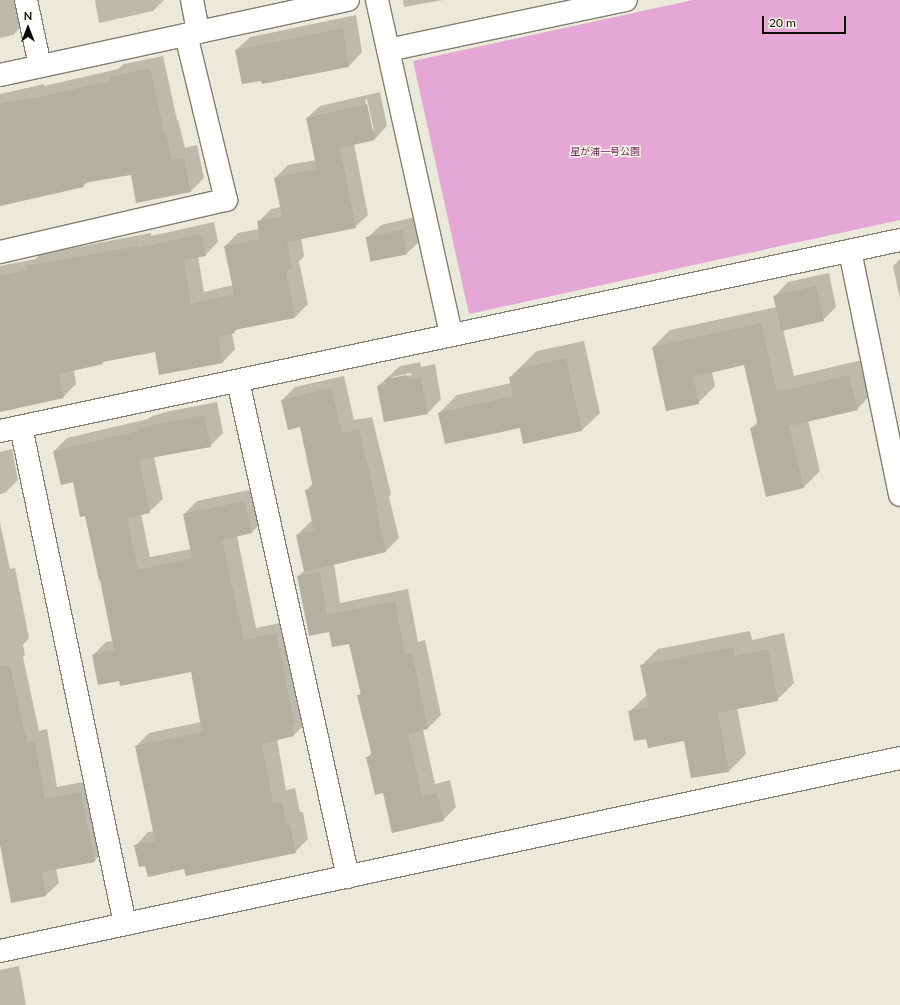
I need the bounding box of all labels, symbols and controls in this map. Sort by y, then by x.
north arrow [8,8,48,48]
scale bar [764,8,848,34]
text: N [24,9,32,22]
text: 20 m [769,15,796,30]
park label: 星が浦一号公園 [570,146,640,158]

